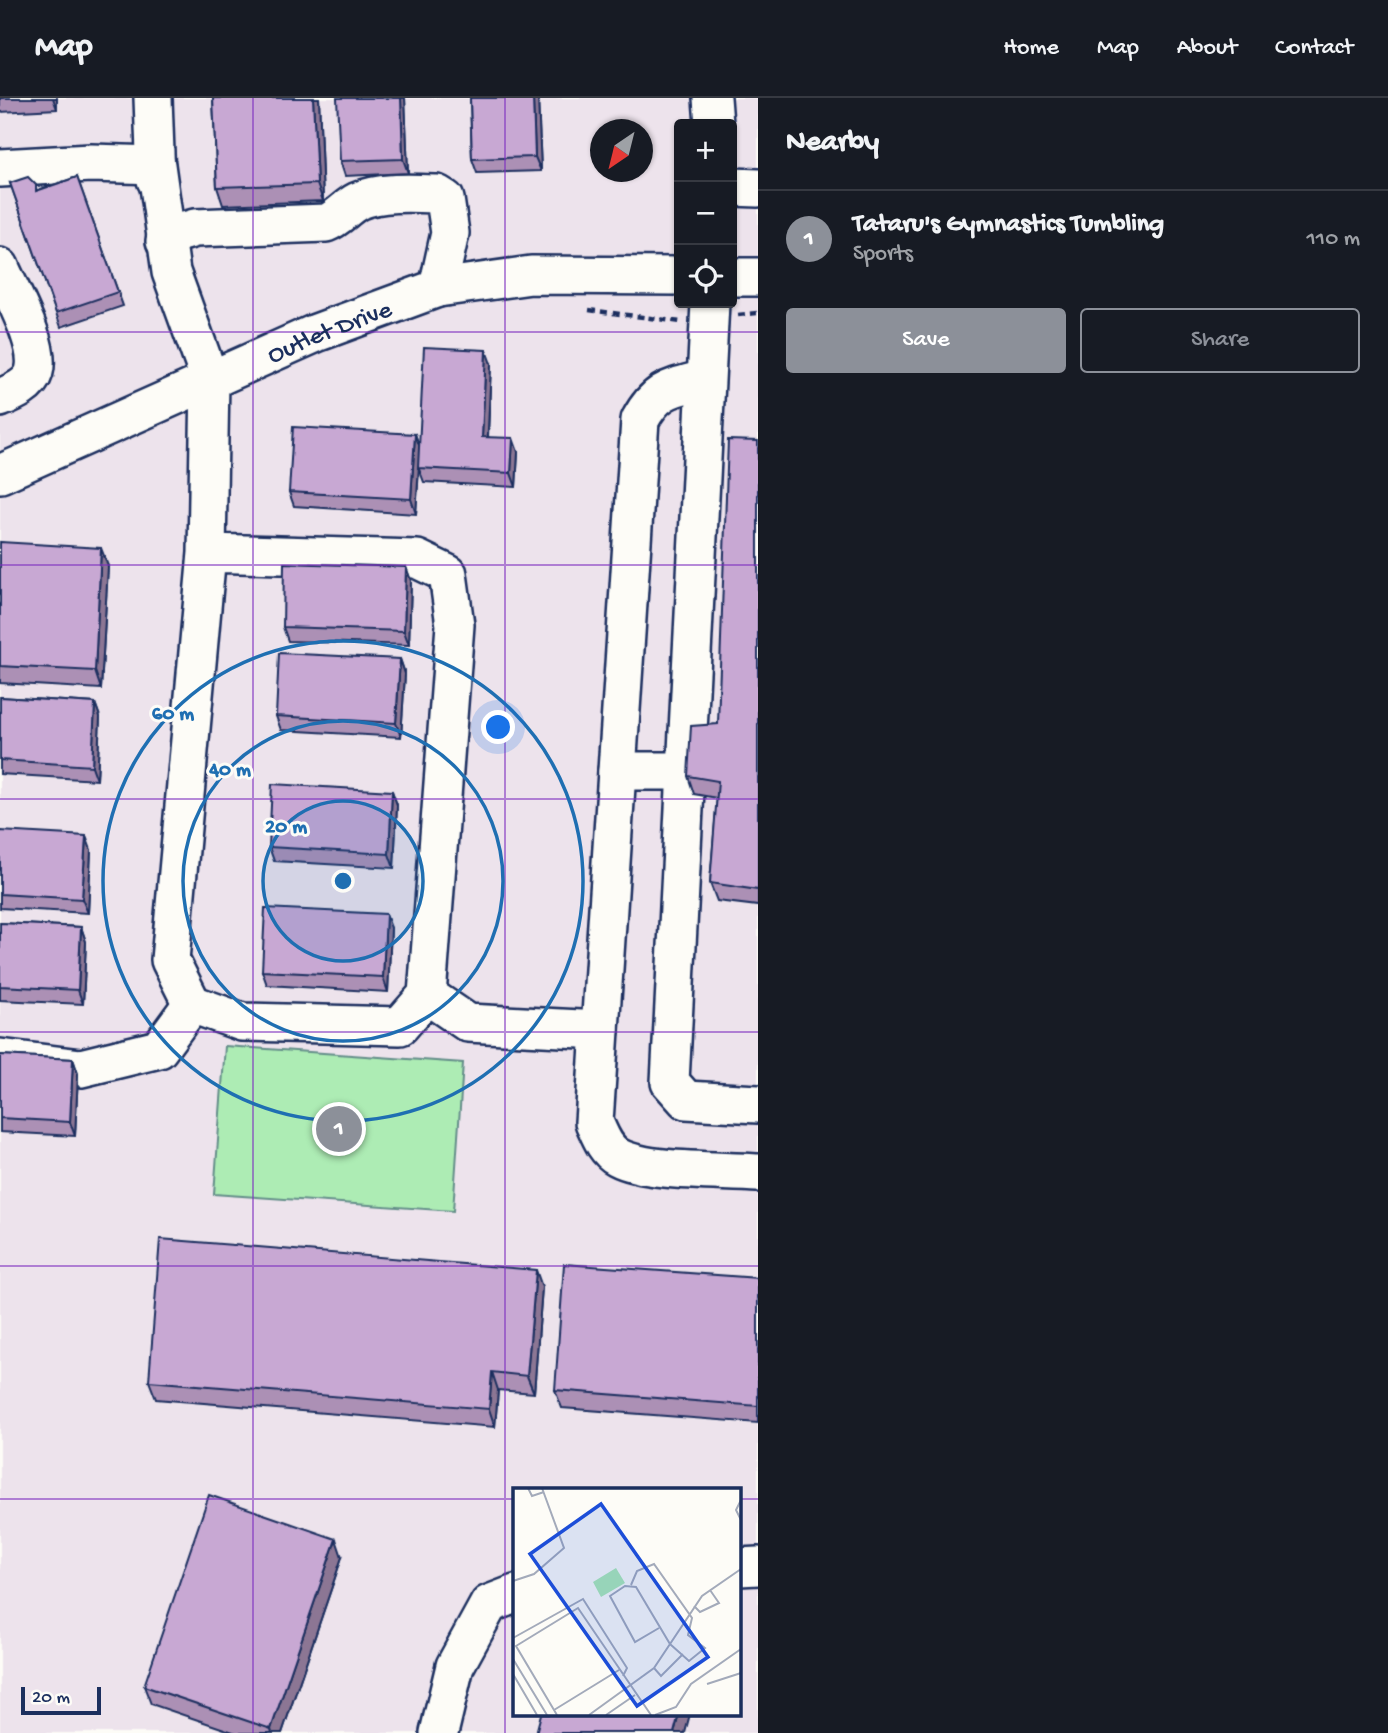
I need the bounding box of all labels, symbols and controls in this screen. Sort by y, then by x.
text: Map [35,29,92,67]
text: Home [1003,34,1059,63]
text: Map [1097,34,1139,63]
text: About [1177,34,1237,63]
text: Contact [1275,34,1353,63]
north arrow [590,119,653,182]
map controls [674,119,737,308]
button: + [674,119,737,182]
text: Nearby [786,126,879,161]
button: − [674,182,737,245]
text: Tataru's Gymnastics Tumbling [853,210,1164,241]
text: 1 [804,226,814,253]
text: 110 m [1307,226,1360,253]
text: Sports [853,241,913,268]
button: locate [674,245,737,308]
street label: Outlet Drive [263,295,397,373]
button: Save [786,308,1066,373]
button: Share [1080,308,1360,373]
text: 60 m [152,703,194,728]
your location [481,710,515,744]
text: 40 m [208,759,251,784]
text: 20 m [265,816,307,841]
centre of rings [331,869,355,893]
pin: 1 [316,1103,362,1155]
inset map [513,1488,740,1716]
scale bar [21,1684,102,1716]
text: 20 m [32,1687,70,1710]

